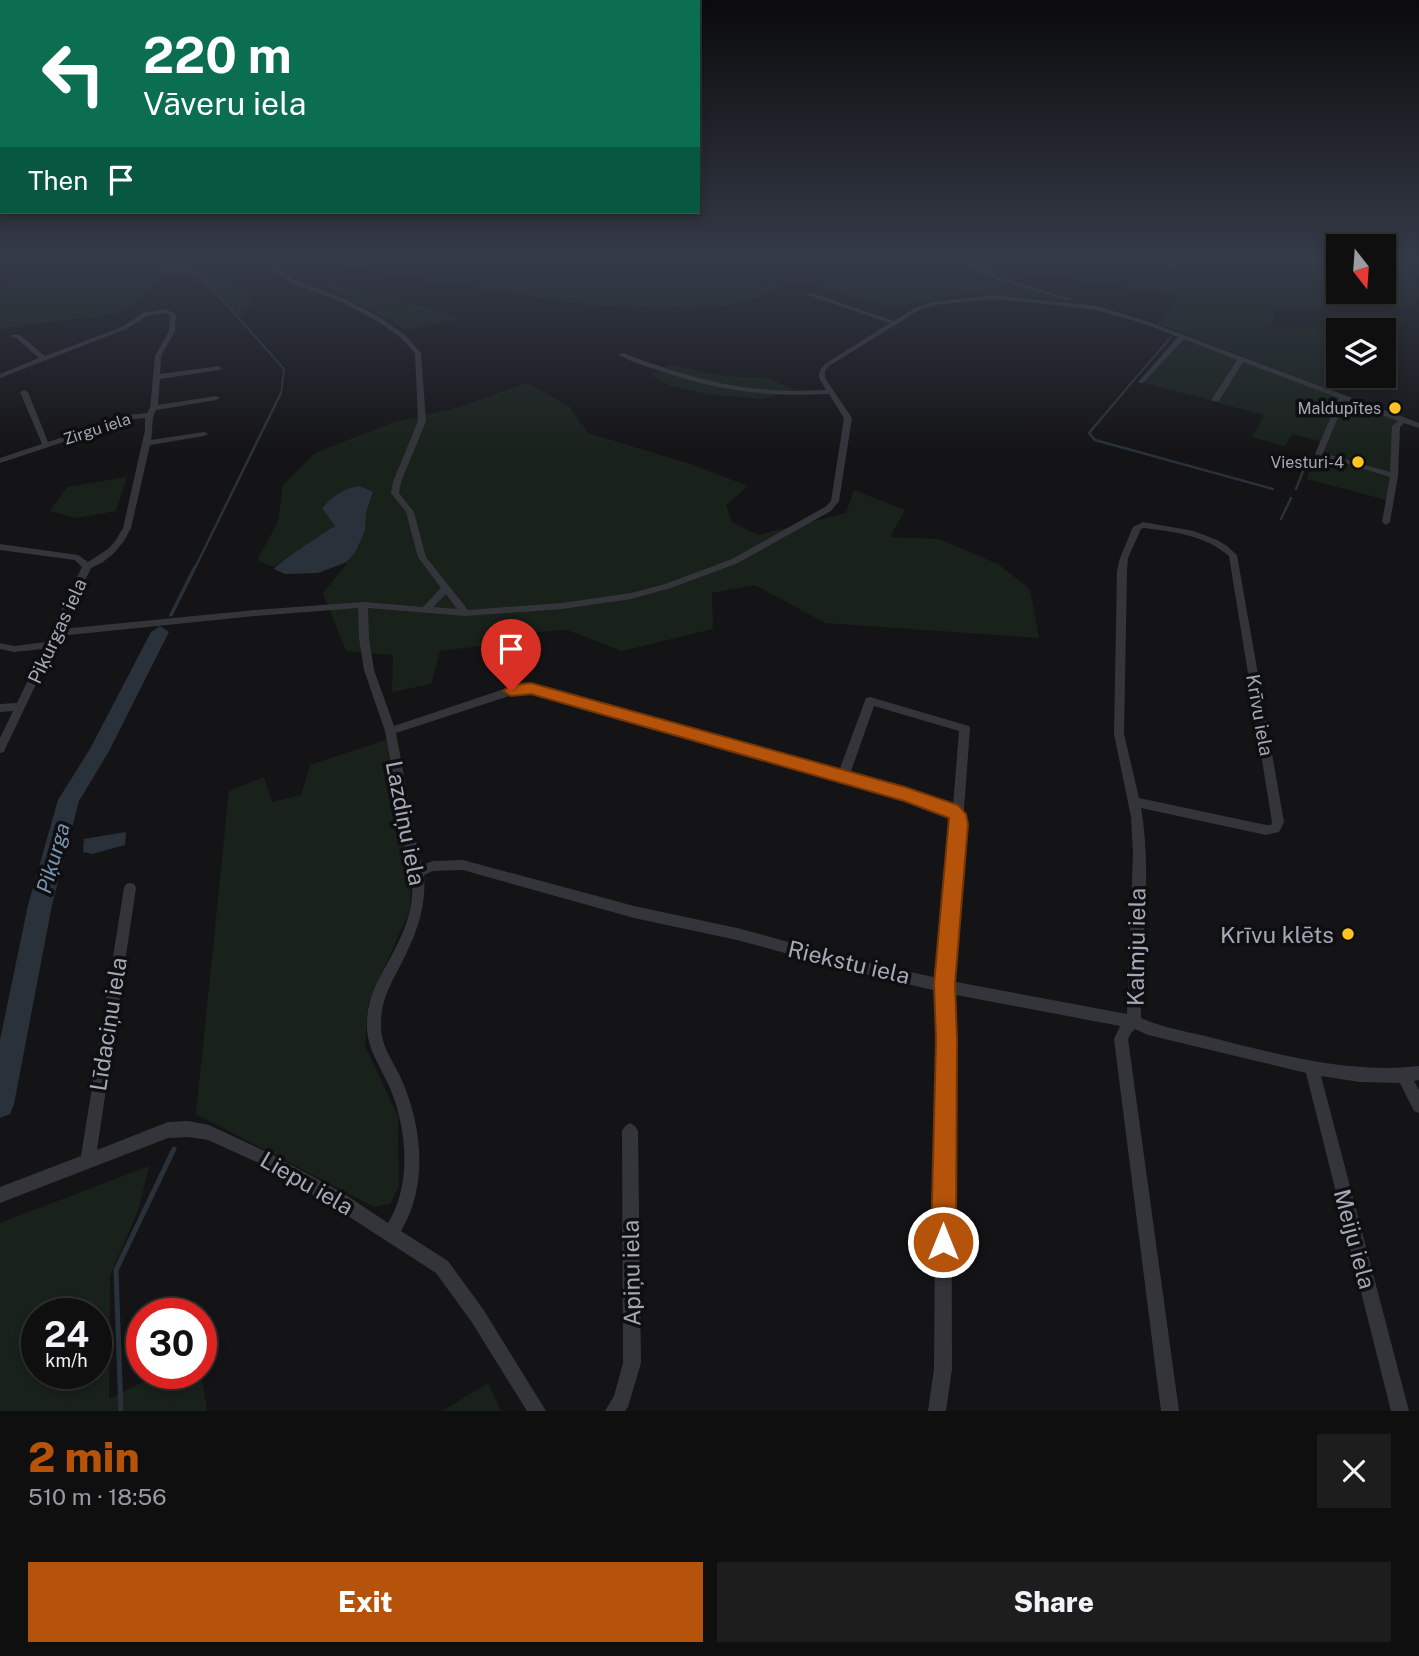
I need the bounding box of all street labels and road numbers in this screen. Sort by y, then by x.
street label: Zirgu iela [61,409,133,449]
street label: Piķurgas iela [23,575,91,687]
street label: Krīvu iela [1242,672,1278,758]
street label: Lazdiņu iela [381,758,431,888]
street label: Kalmju iela [1121,888,1151,1006]
street label: Riekstu iela [785,935,913,989]
street label: Līdaciņu iela [84,955,132,1093]
street label: Liepu iela [256,1146,358,1220]
street label: Meiju iela [1329,1186,1381,1292]
street label: Apiņu iela [617,1220,645,1326]

